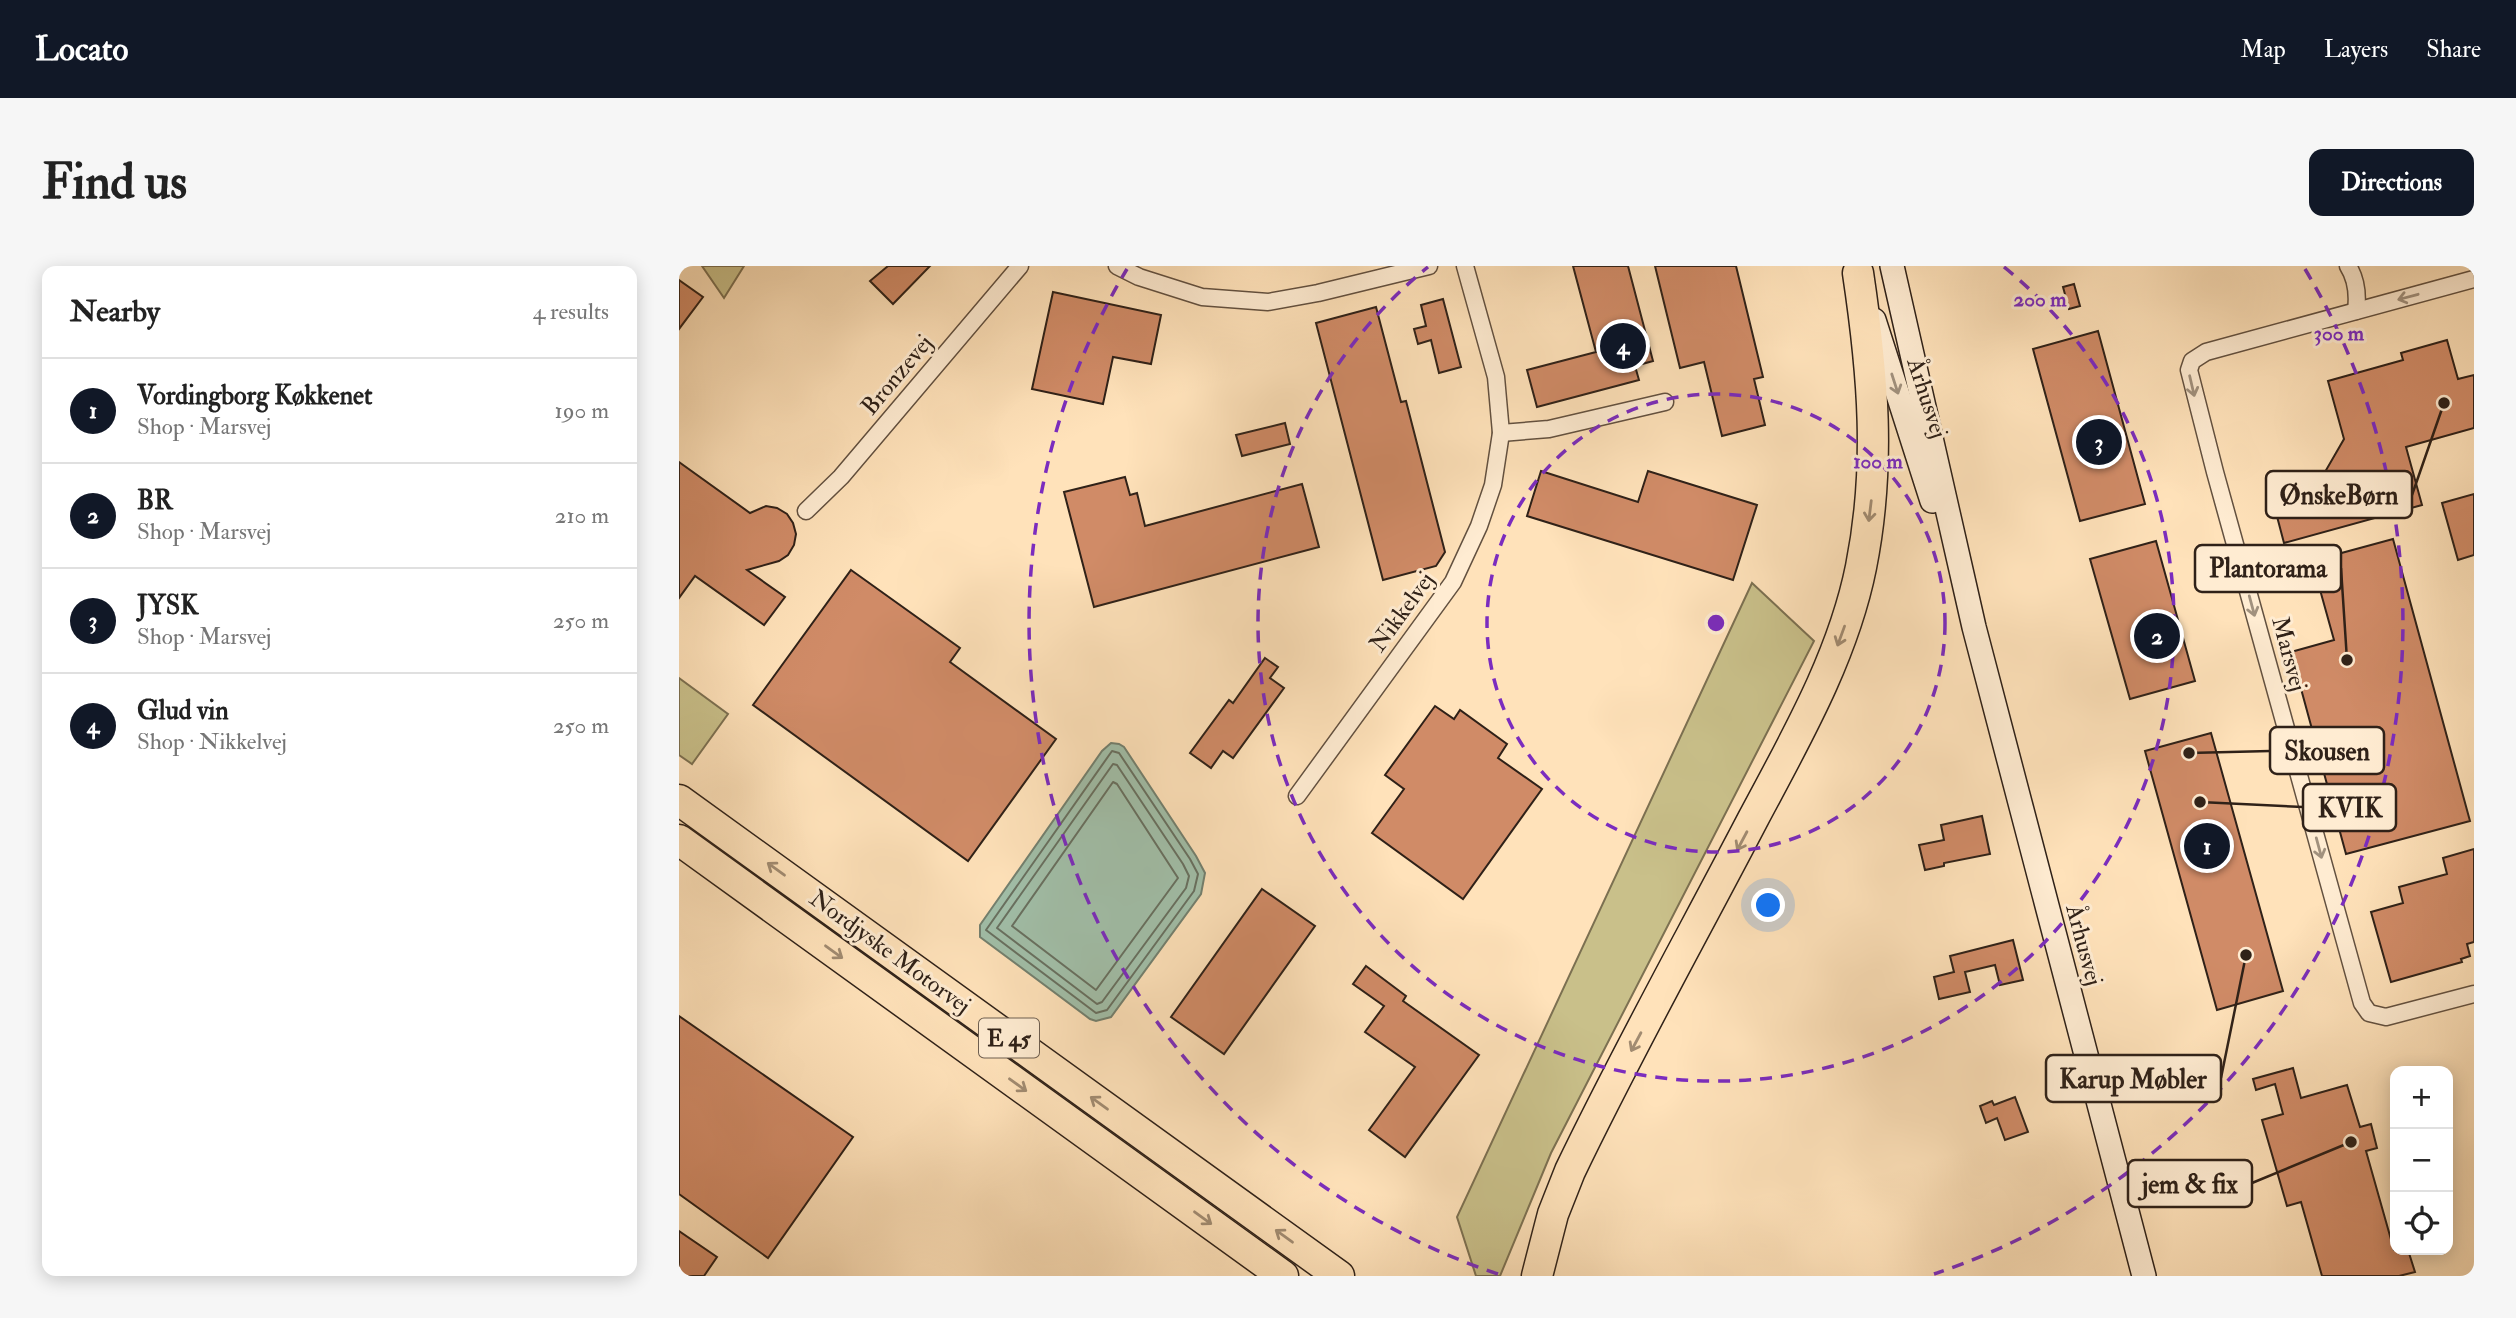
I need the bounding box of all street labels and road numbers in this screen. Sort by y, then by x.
street label: Bronzevej [854,328,940,422]
street label: Århusvej [1899,353,1955,442]
street label: Nikkelvej [1362,566,1442,658]
street label: Marsvej [2264,613,2314,695]
street label: Nordjyske Motorvej [803,883,977,1021]
street label: Århusvej [2058,900,2111,989]
road number: E 45 [979,1018,1039,1058]

